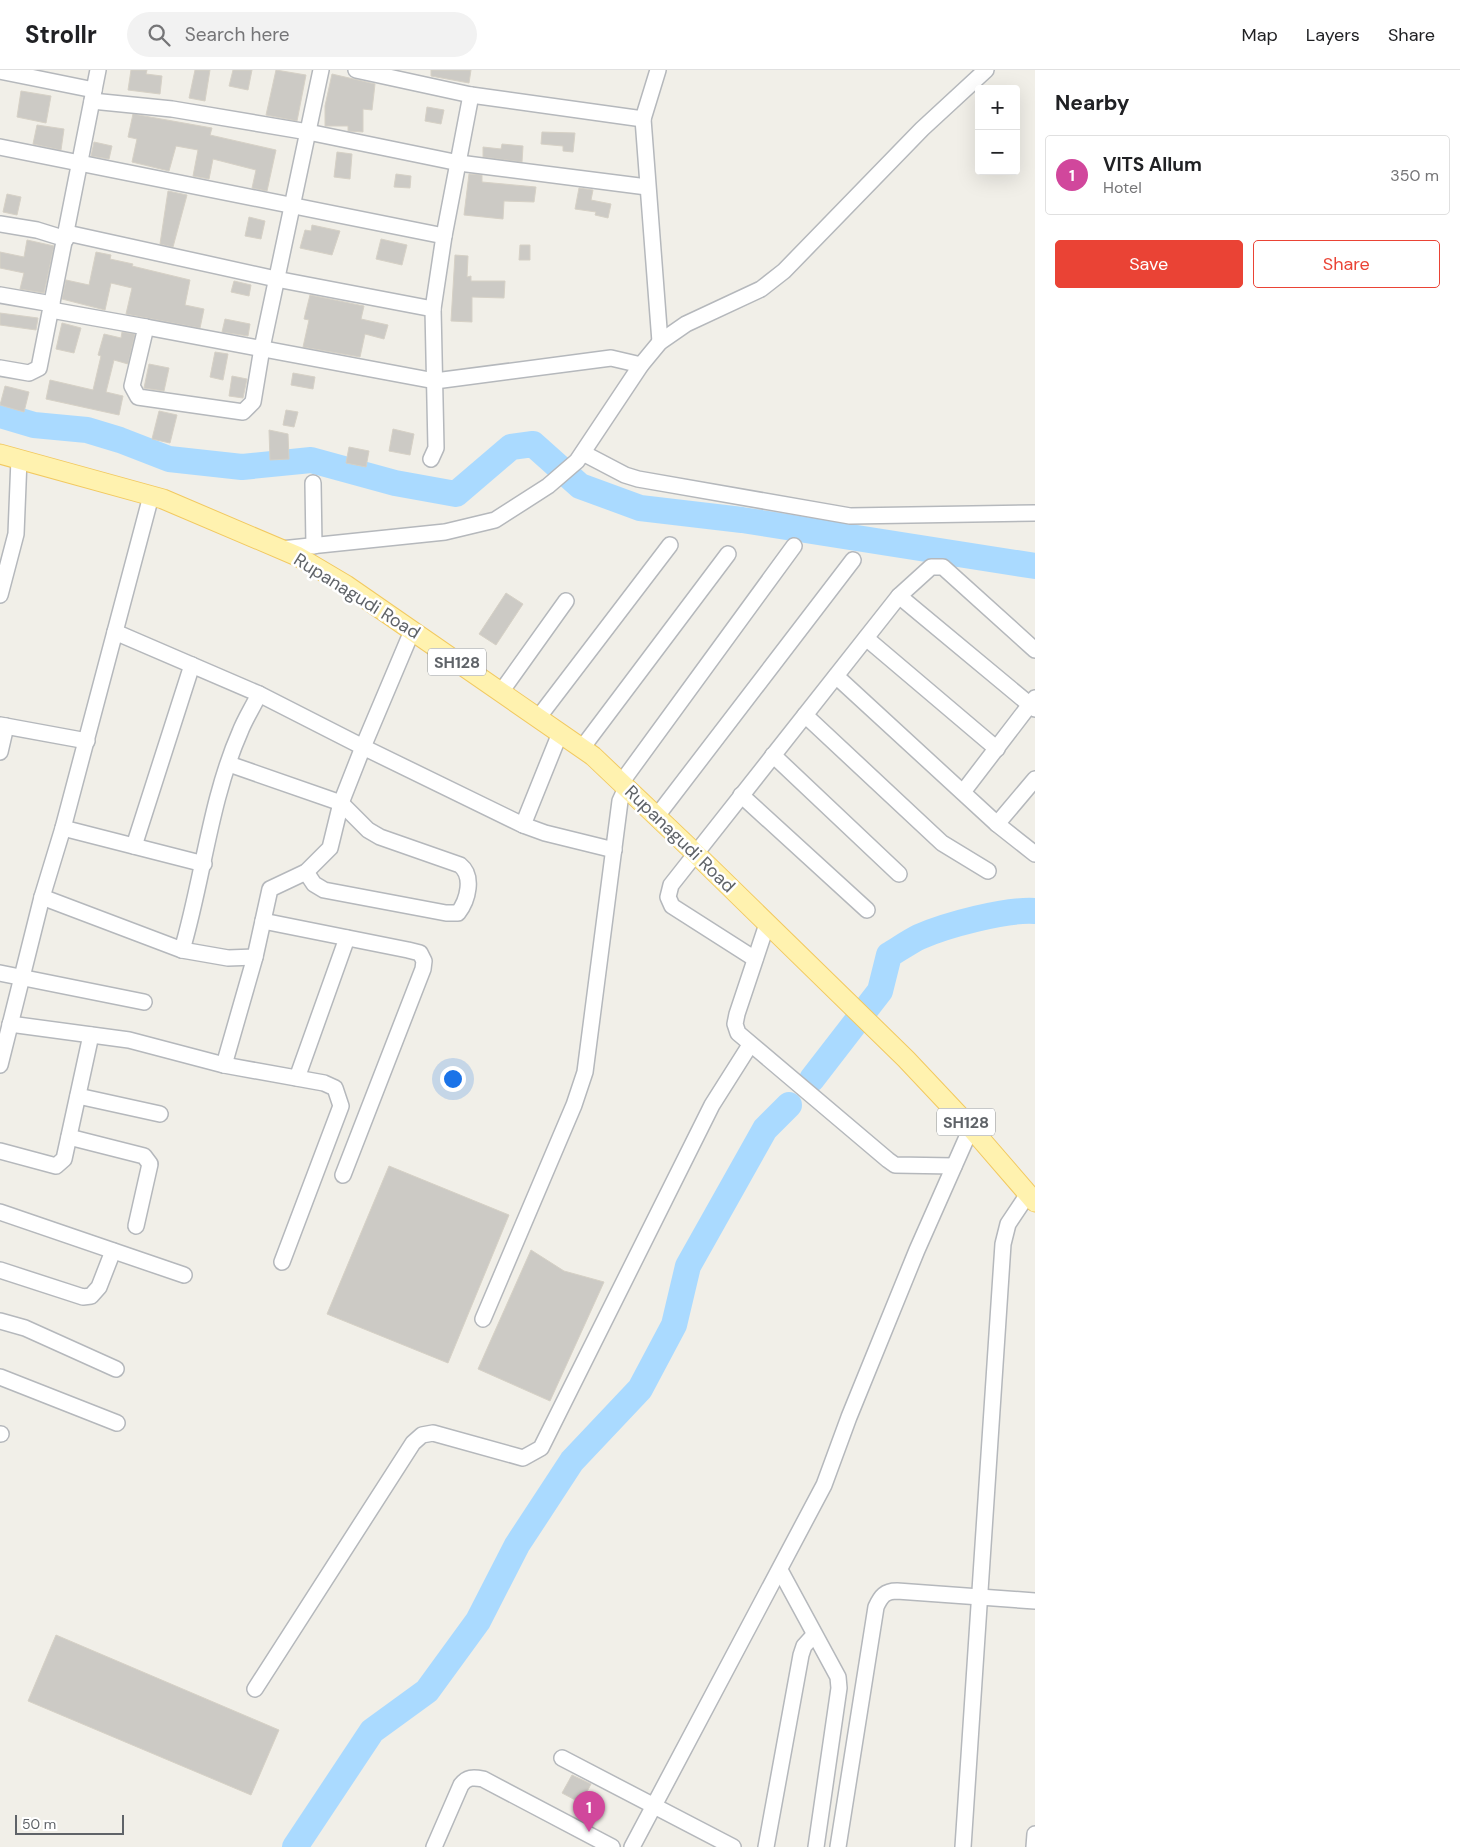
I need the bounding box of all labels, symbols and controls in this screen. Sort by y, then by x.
search box [127,12,477,57]
text: Strollr [25,19,97,50]
icon: search [145,21,173,49]
text: Search here [185,22,290,47]
text: Map [1242,23,1278,47]
text: Layers [1306,23,1360,47]
text: Share [1388,23,1435,47]
map controls [975,85,1020,175]
button: + [975,85,1020,130]
text: Nearby [1055,89,1129,117]
button: − [975,130,1020,175]
text: VITS Allum [1103,152,1202,177]
text: 1 [1069,165,1075,186]
text: 350 m [1390,165,1439,186]
text: Hotel [1103,177,1142,198]
button: Save [1055,240,1243,288]
button: Share [1253,240,1440,288]
street label: Rupanagudi Road [289,547,425,645]
road number: SH128 [428,648,486,676]
street label: Rupanagudi Road [620,780,740,898]
your location [440,1066,466,1092]
road number: SH128 [937,1108,995,1136]
pin: 1 [573,1791,605,1832]
scale bar [15,1812,124,1835]
text: 50 m [22,1815,56,1833]

